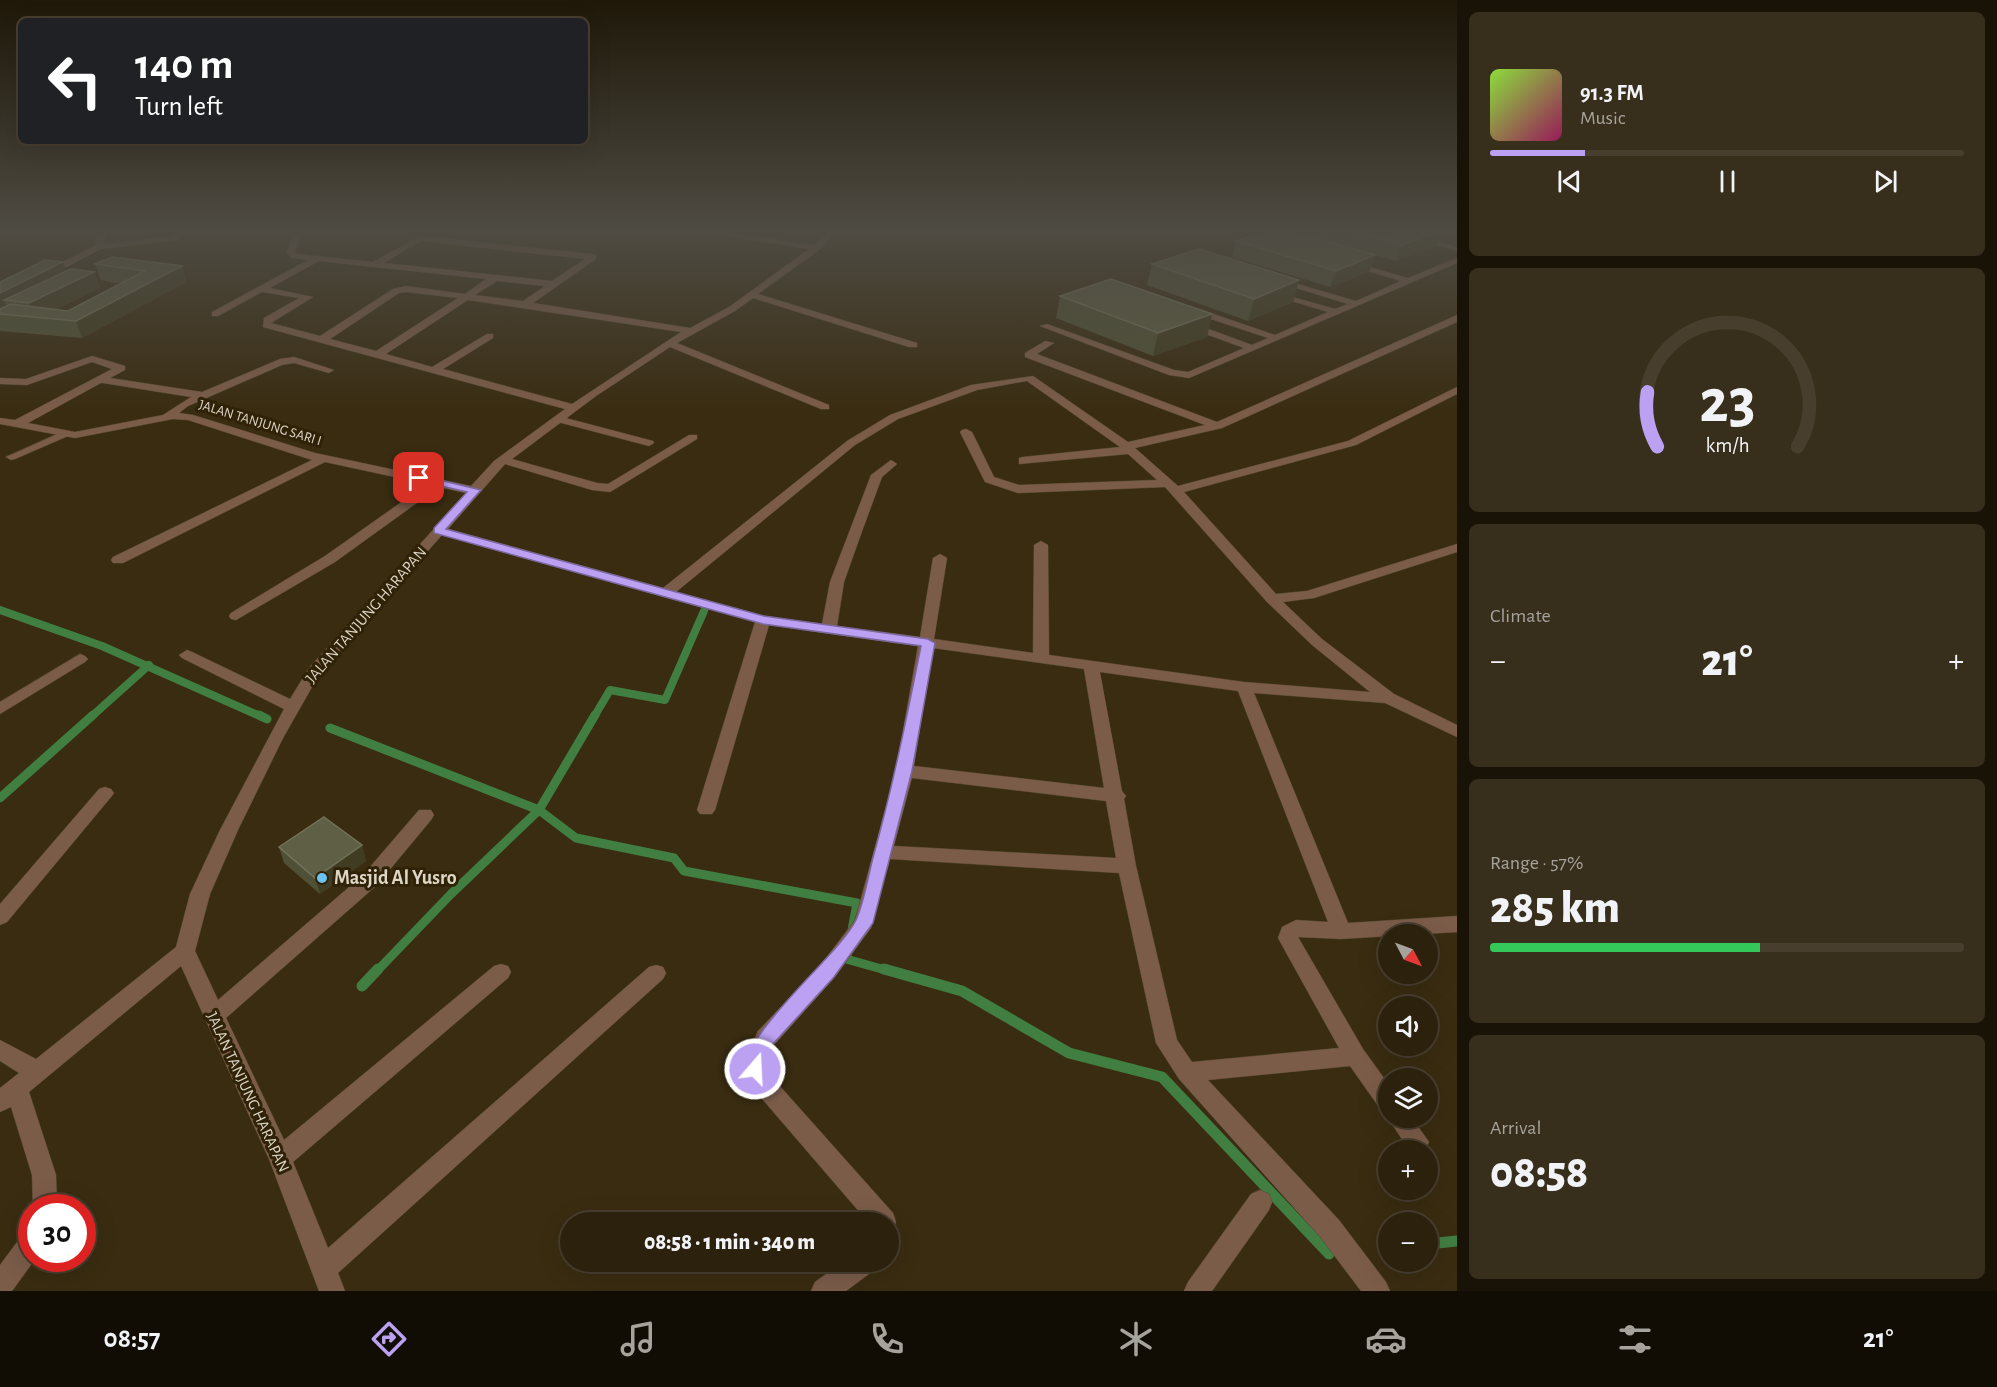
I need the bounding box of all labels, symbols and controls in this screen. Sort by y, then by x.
icon: left [36,42,114,120]
text: 140 m [135,44,233,86]
text: 91.3 FM [1580,82,1644,104]
text: Turn left [135,93,223,120]
text: Music [1580,108,1626,128]
icon: previous [1553,165,1586,198]
icon: pause [1711,165,1744,198]
icon: next [1869,165,1902,198]
text: 23 [1699,371,1755,433]
street label: JALAN TANJUNG SARI I [197,398,323,448]
text: km/h [1705,435,1749,456]
pin [393,452,444,503]
icon: arrive [402,461,435,494]
street label: JALAN TANJUNG HARAPAN [303,544,429,686]
text: Climate [1490,606,1551,626]
text: 21° [1701,639,1753,684]
text: − [1490,645,1506,678]
text: + [1948,645,1964,678]
text: Range · 57% [1490,853,1583,873]
place label: Masjid Al Yusro [334,868,457,888]
marker: Masjid Al Yusro [315,871,329,885]
text: 285 km [1490,886,1620,931]
north arrow [1378,924,1438,984]
map controls [1378,924,1438,1272]
button: sound [1378,996,1438,1056]
street label: JALAN TANJUNG HARAPAN [204,1009,292,1175]
position arrow [723,1037,787,1101]
button: layers [1378,1068,1438,1128]
text: Arrival [1490,1118,1541,1138]
button: + [1378,1140,1438,1200]
text: 08:58 [1490,1151,1588,1196]
speed limit sign: 30 [18,1194,96,1272]
button: − [1378,1212,1438,1272]
text: 08:58 · 1 min · 340 m [644,1231,815,1253]
icon: directions [368,1318,410,1360]
icon: music [617,1318,659,1360]
icon: phone [866,1318,908,1360]
icon: climate [1115,1318,1157,1360]
icon: car [1365,1318,1407,1360]
icon: filters [1614,1318,1656,1360]
text: 08:57 [104,1325,161,1352]
text: 21° [1863,1325,1893,1352]

